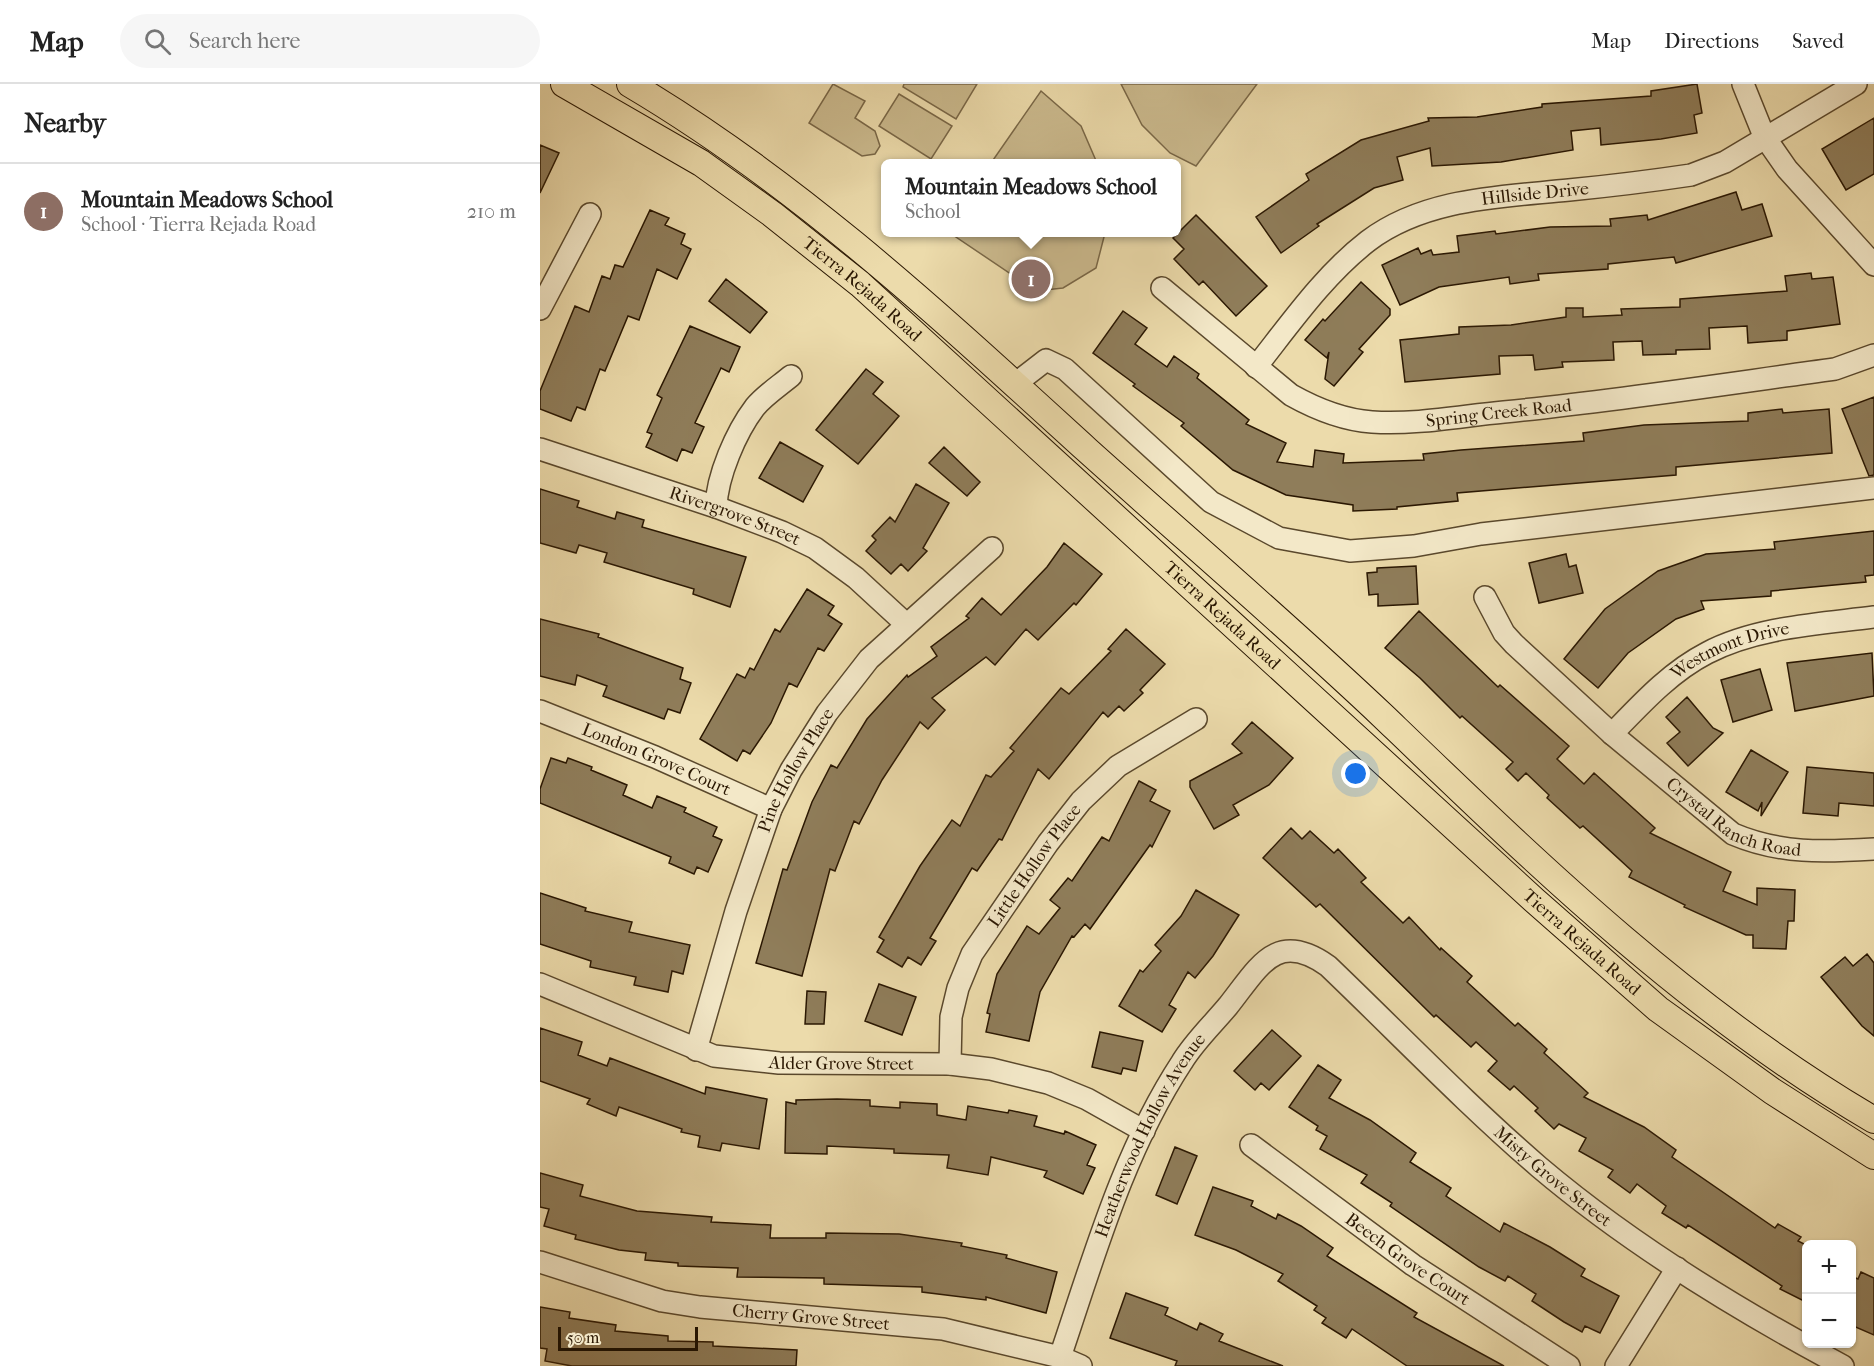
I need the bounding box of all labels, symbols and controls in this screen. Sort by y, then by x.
search box [120,14,540,68]
text: Map [30,25,84,58]
icon: search [141,25,174,58]
text: Search here [189,28,300,54]
text: Map [1591,29,1631,53]
text: Directions [1664,29,1759,53]
text: Saved [1792,29,1844,53]
text: Nearby [24,108,106,139]
popup [881,159,1181,237]
text: Mountain Meadows School [905,174,1157,200]
street label: Hillside Drive [1480,178,1590,210]
text: Mountain Meadows School [81,187,333,213]
text: 1 [40,200,47,223]
text: 210 m [467,200,516,223]
text: School [905,200,961,223]
text: School · Tierra Rejada Road [81,213,316,236]
street label: Tierra Rejada Road [799,232,926,346]
pin: 1 [1012,256,1050,302]
street label: Spring Creek Road [1425,394,1573,431]
street label: Rivergrove Street [667,482,804,550]
street label: Tierra Rejada Road [1160,557,1285,674]
street label: Westmont Drive [1666,617,1791,684]
street label: Pine Hollow Place [753,704,838,835]
street label: London Grove Court [579,718,735,800]
your location [1341,759,1370,788]
street label: Crystal Ranch Road [1662,773,1802,861]
street label: Little Hollow Place [983,799,1085,931]
street label: Tierra Rejada Road [1519,885,1645,1000]
street label: Heatherwood Hollow Avenue [1090,1029,1210,1240]
street label: Alder Grove Street [767,1051,914,1074]
street label: Misty Grove Street [1490,1122,1616,1231]
street label: Beech Grove Court [1341,1208,1475,1310]
map controls [1802,1240,1856,1348]
button: + [1802,1240,1856,1294]
button: − [1802,1294,1856,1348]
street label: Cherry Grove Street [731,1299,891,1335]
scale bar [558,1324,698,1352]
text: 50 m [567,1328,599,1347]

